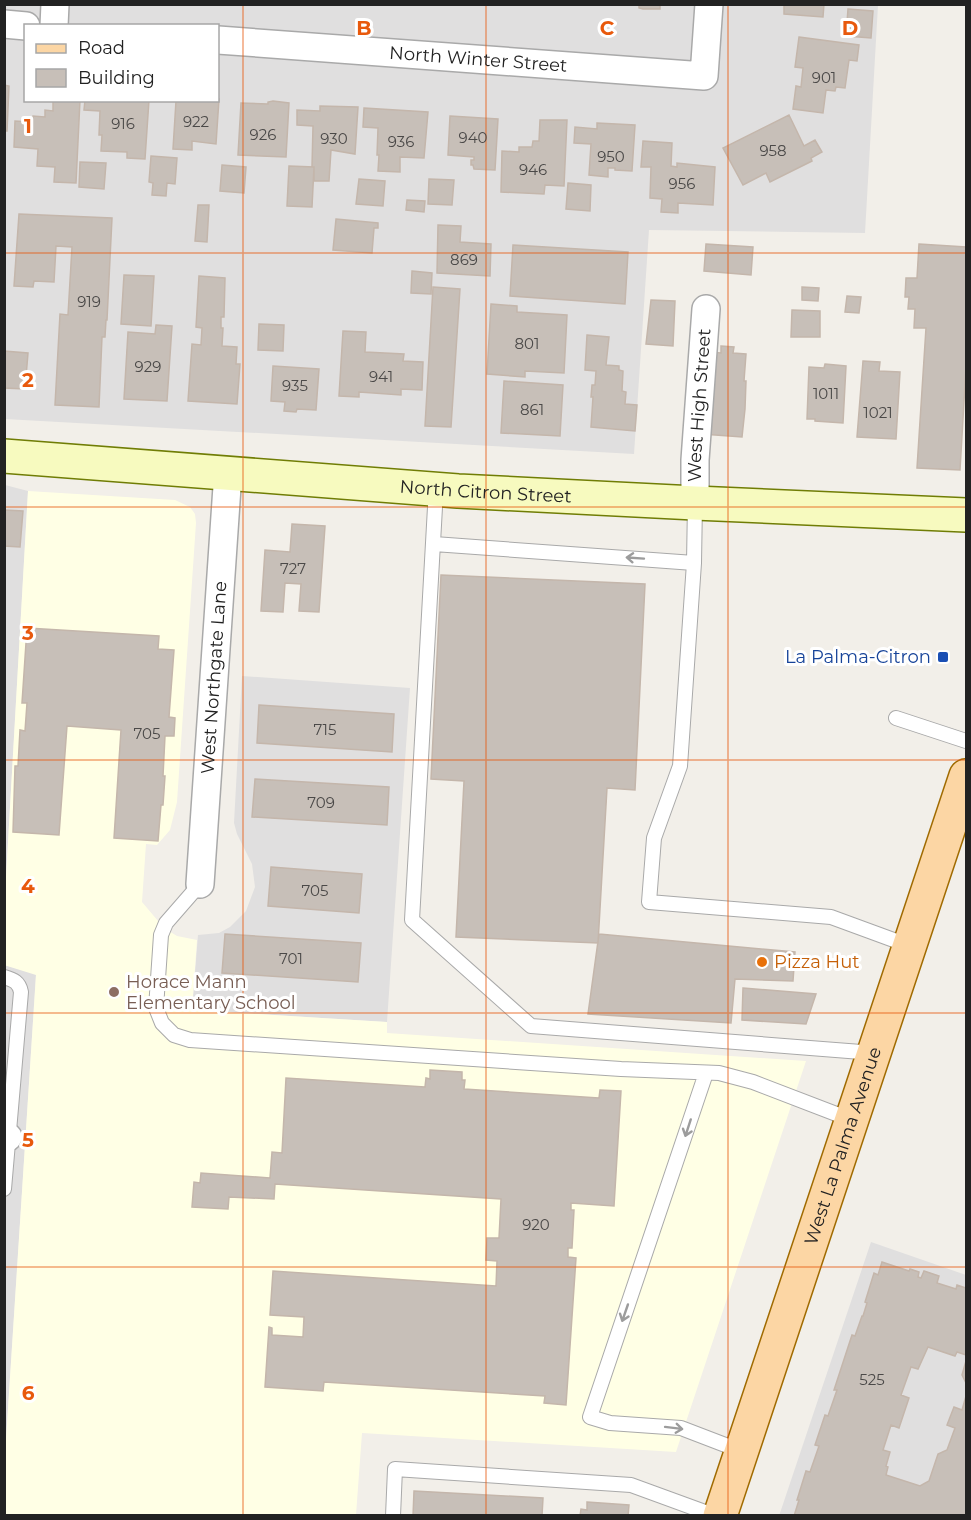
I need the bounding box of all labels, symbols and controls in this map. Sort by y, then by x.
text: B [356,16,372,40]
text: C [600,16,615,40]
text: D [842,16,858,40]
legend [24,24,219,102]
text: Road [78,37,125,59]
street label: North Winter Street [388,42,568,77]
text: Building [78,67,155,89]
house number: 901 [812,68,836,87]
house number: 922 [183,112,209,131]
text: 1 [24,114,32,138]
house number: 916 [111,114,135,133]
house number: 926 [250,125,276,144]
house number: 940 [459,128,488,147]
house number: 930 [320,129,348,148]
house number: 936 [388,132,414,151]
house number: 958 [759,141,787,160]
house number: 950 [597,147,625,166]
house number: 946 [519,160,547,179]
house number: 956 [669,174,695,193]
house number: 869 [450,250,478,269]
house number: 919 [77,292,101,311]
street label: West High Street [684,328,716,482]
house number: 801 [515,334,539,353]
house number: 929 [135,357,161,376]
house number: 941 [369,367,393,386]
text: 2 [22,368,34,392]
house number: 935 [282,376,308,395]
house number: 1011 [813,384,839,403]
house number: 861 [520,400,544,419]
house number: 1021 [863,403,893,422]
street label: North Citron Street [399,476,572,508]
one-way arrow [626,553,646,564]
house number: 727 [280,559,306,578]
street label: West Northgate Lane [197,580,232,775]
text: 3 [21,621,34,645]
place label: La Palma-Citron [785,646,931,668]
marker: La Palma-Citron [936,650,950,664]
house number: 715 [314,720,336,739]
house number: 705 [134,724,160,743]
house number: 709 [307,793,335,812]
text: 4 [21,874,35,898]
house number: 705 [302,881,328,900]
house number: 701 [279,949,303,968]
place label: Pizza Hut [774,951,860,973]
marker: Pizza Hut [755,955,769,969]
place label: Horace Mann Elementary School [126,971,296,1014]
marker: Horace Mann Elementary School [107,985,121,999]
street label: West La Palma Avenue [800,1044,886,1248]
one-way arrow [682,1118,693,1137]
text: 5 [22,1128,34,1152]
house number: 920 [522,1215,550,1234]
one-way arrow [619,1303,630,1322]
house number: 525 [859,1370,885,1389]
text: 6 [22,1381,35,1405]
one-way arrow [664,1423,683,1434]

